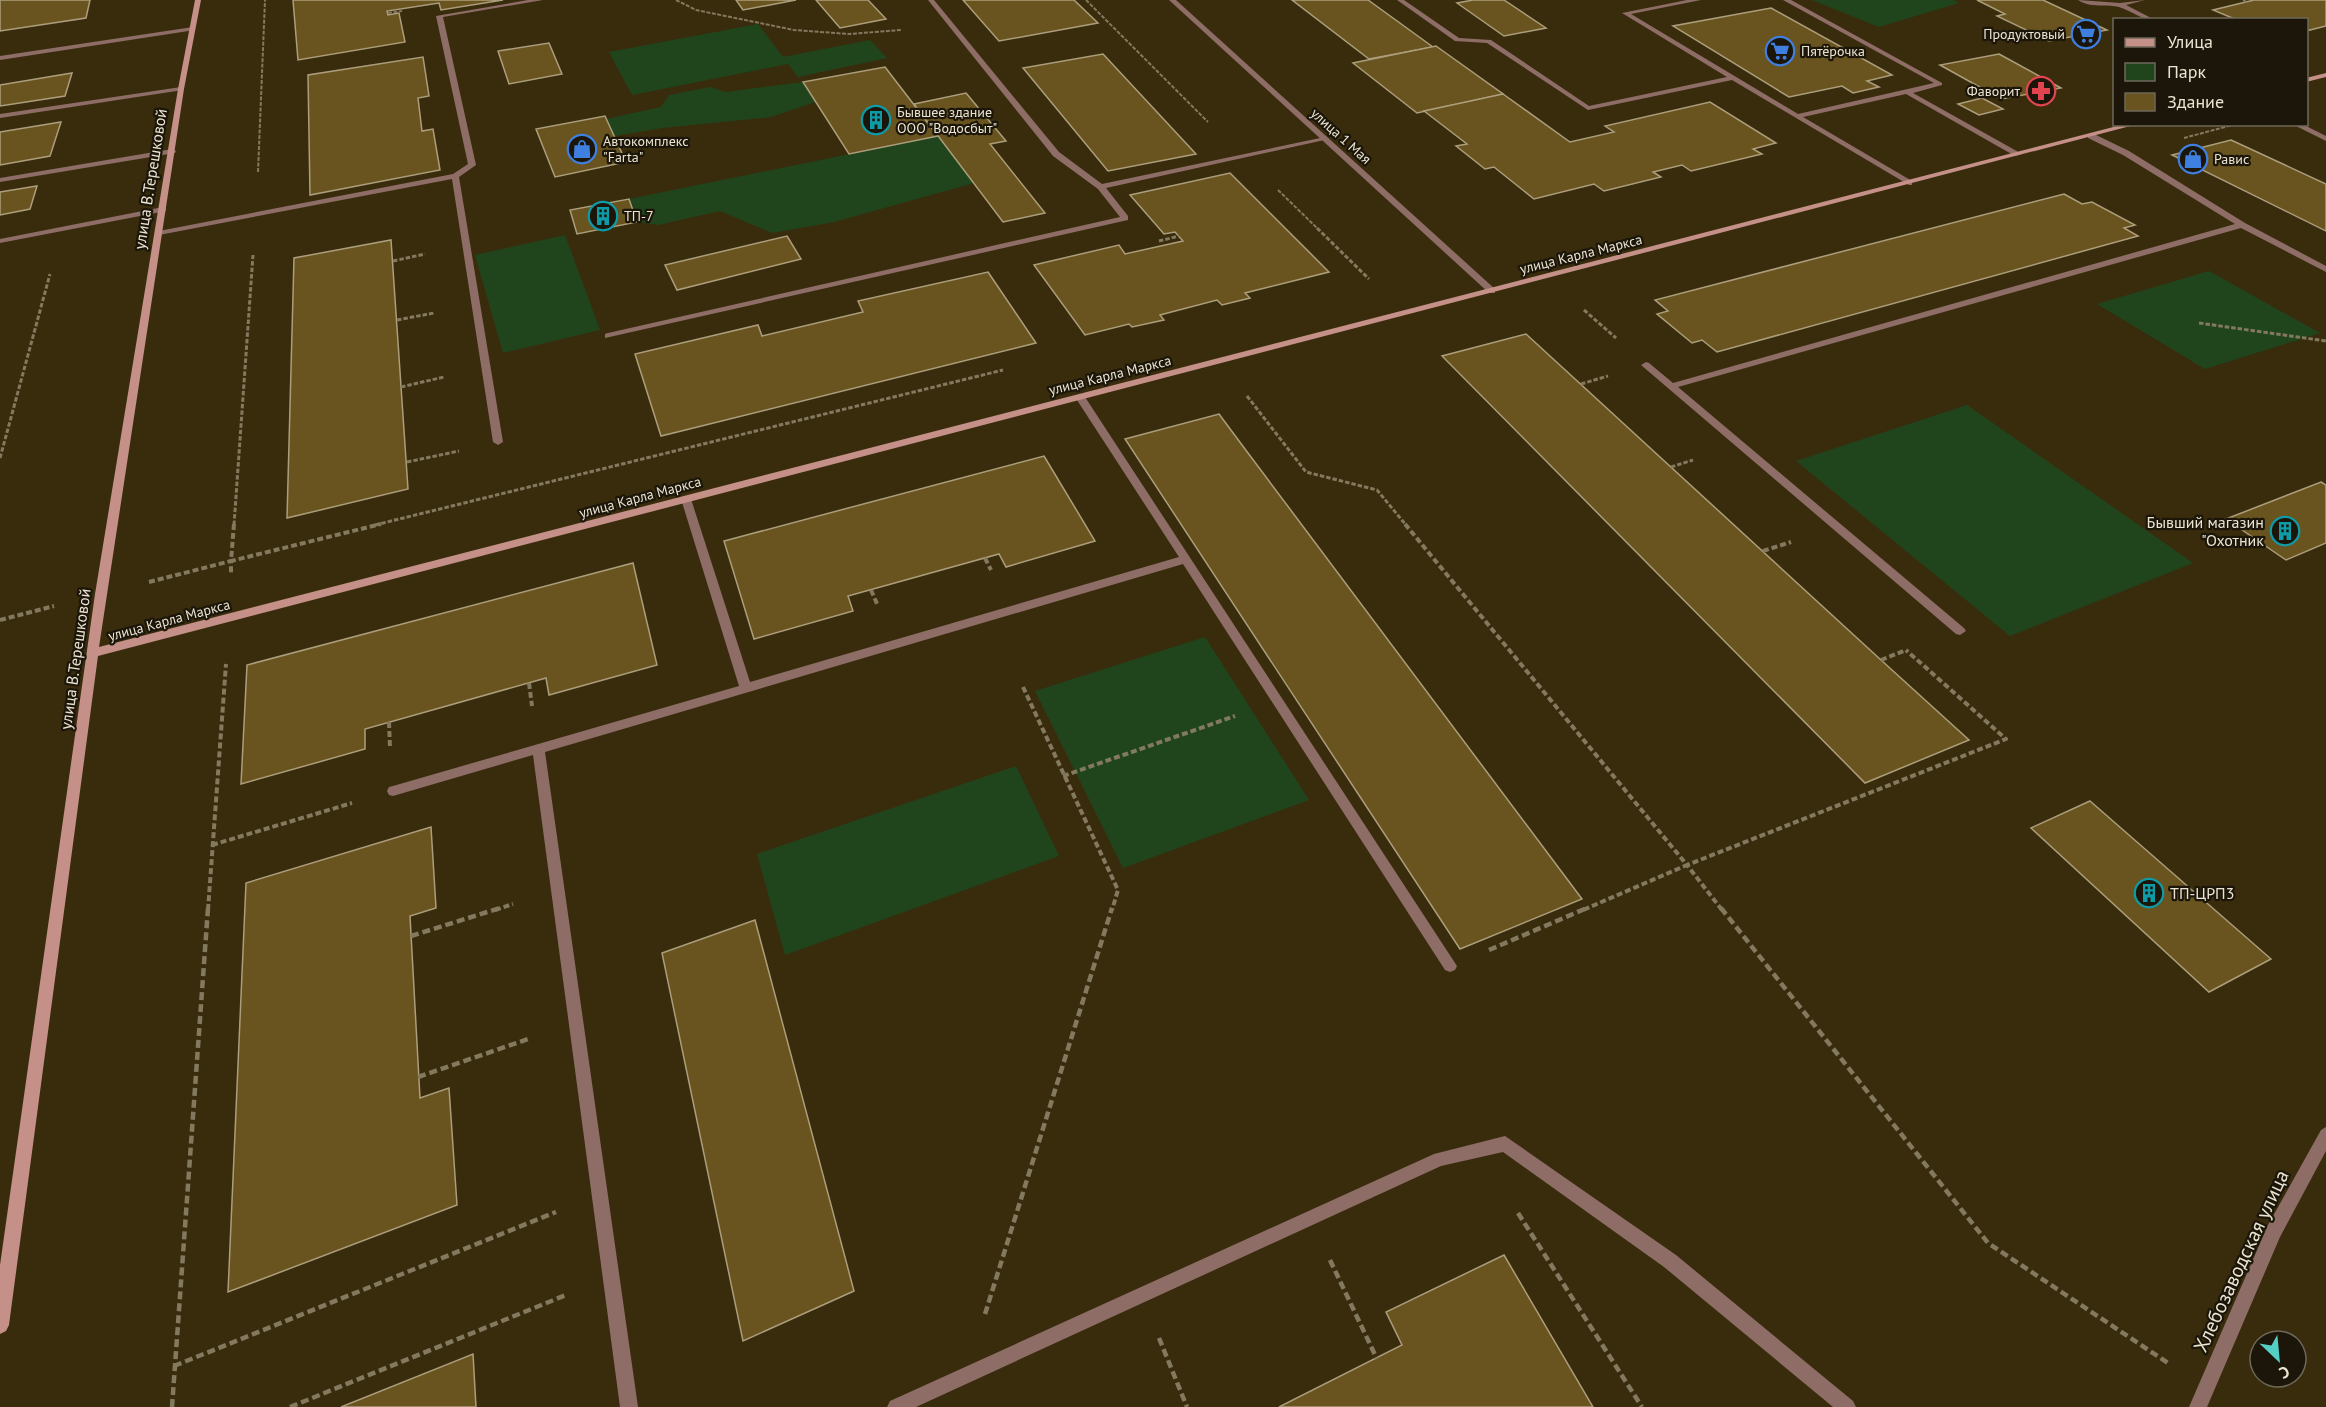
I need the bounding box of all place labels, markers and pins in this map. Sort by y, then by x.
supermarket icon: Продуктовый [2070,18,2102,50]
place label: Продуктовый [1983,25,2065,43]
supermarket icon: Пятёрочка [1764,35,1796,67]
place label: Пятёрочка [1801,42,1865,60]
pharmacy icon: Фаворит [2025,75,2057,107]
place label: Фаворит [1967,82,2020,100]
place label: Бывшее здание ООО "Водосбыт" [897,103,997,137]
building icon: Бывшее здание ООО "Водосбыт" [860,104,892,136]
place label: Автокомплекс "Farta" [603,132,689,166]
shop icon: Автокомплекс "Farta" [566,133,598,165]
shop icon: Равис [2177,143,2209,175]
place label: Равис [2214,150,2249,168]
building icon: ТП-7 [587,200,619,232]
place label: ТП-7 [624,207,654,225]
place label: Бывший магазин "Охотник [2147,512,2264,550]
building icon: Бывший магазин "Охотник [2269,515,2301,547]
building icon: ТП-ЦРП3 [2133,877,2165,909]
place label: ТП-ЦРП3 [2170,883,2234,903]

